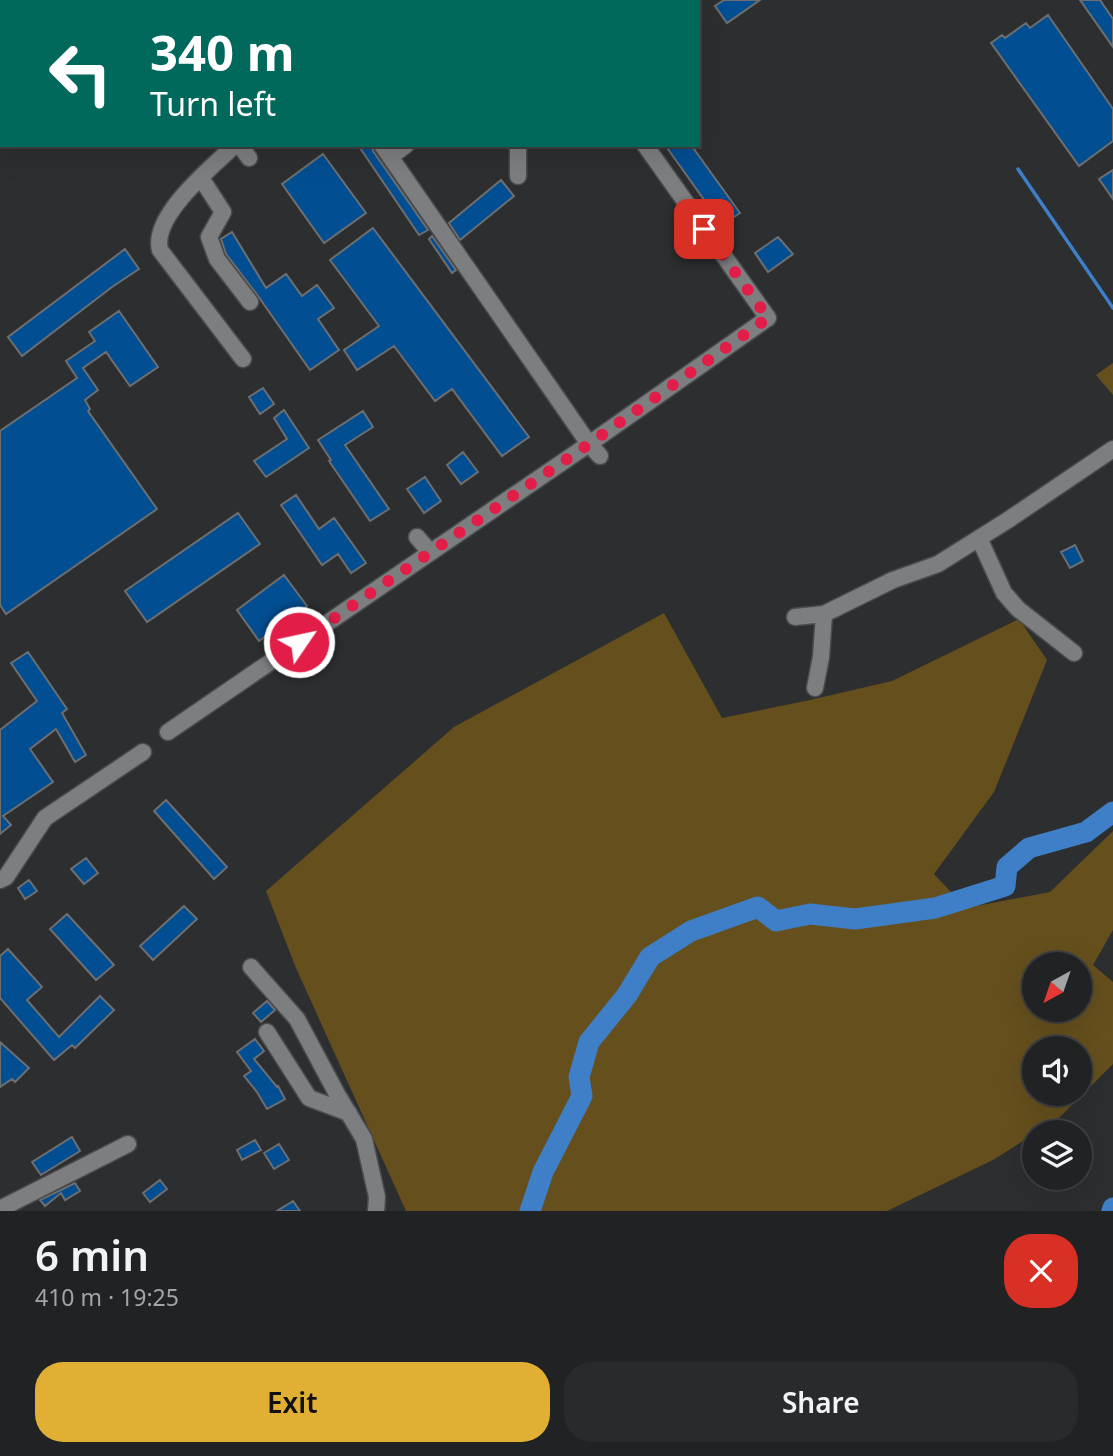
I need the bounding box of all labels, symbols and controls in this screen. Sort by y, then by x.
text: 340 m [150,19,295,85]
icon: left [35,28,126,119]
text: Turn left [150,82,276,125]
pin [674,199,734,259]
icon: arrive [685,210,723,248]
position arrow [262,605,336,679]
north arrow [1022,952,1092,1022]
map controls [1022,952,1092,1190]
button: sound [1022,1036,1092,1106]
button: layers [1022,1120,1092,1190]
text: 6 min [35,1226,149,1283]
button: close [1004,1234,1078,1308]
text: 410 m · 19:25 [35,1281,179,1313]
button: Exit [35,1362,550,1442]
button: Share [564,1362,1078,1442]

